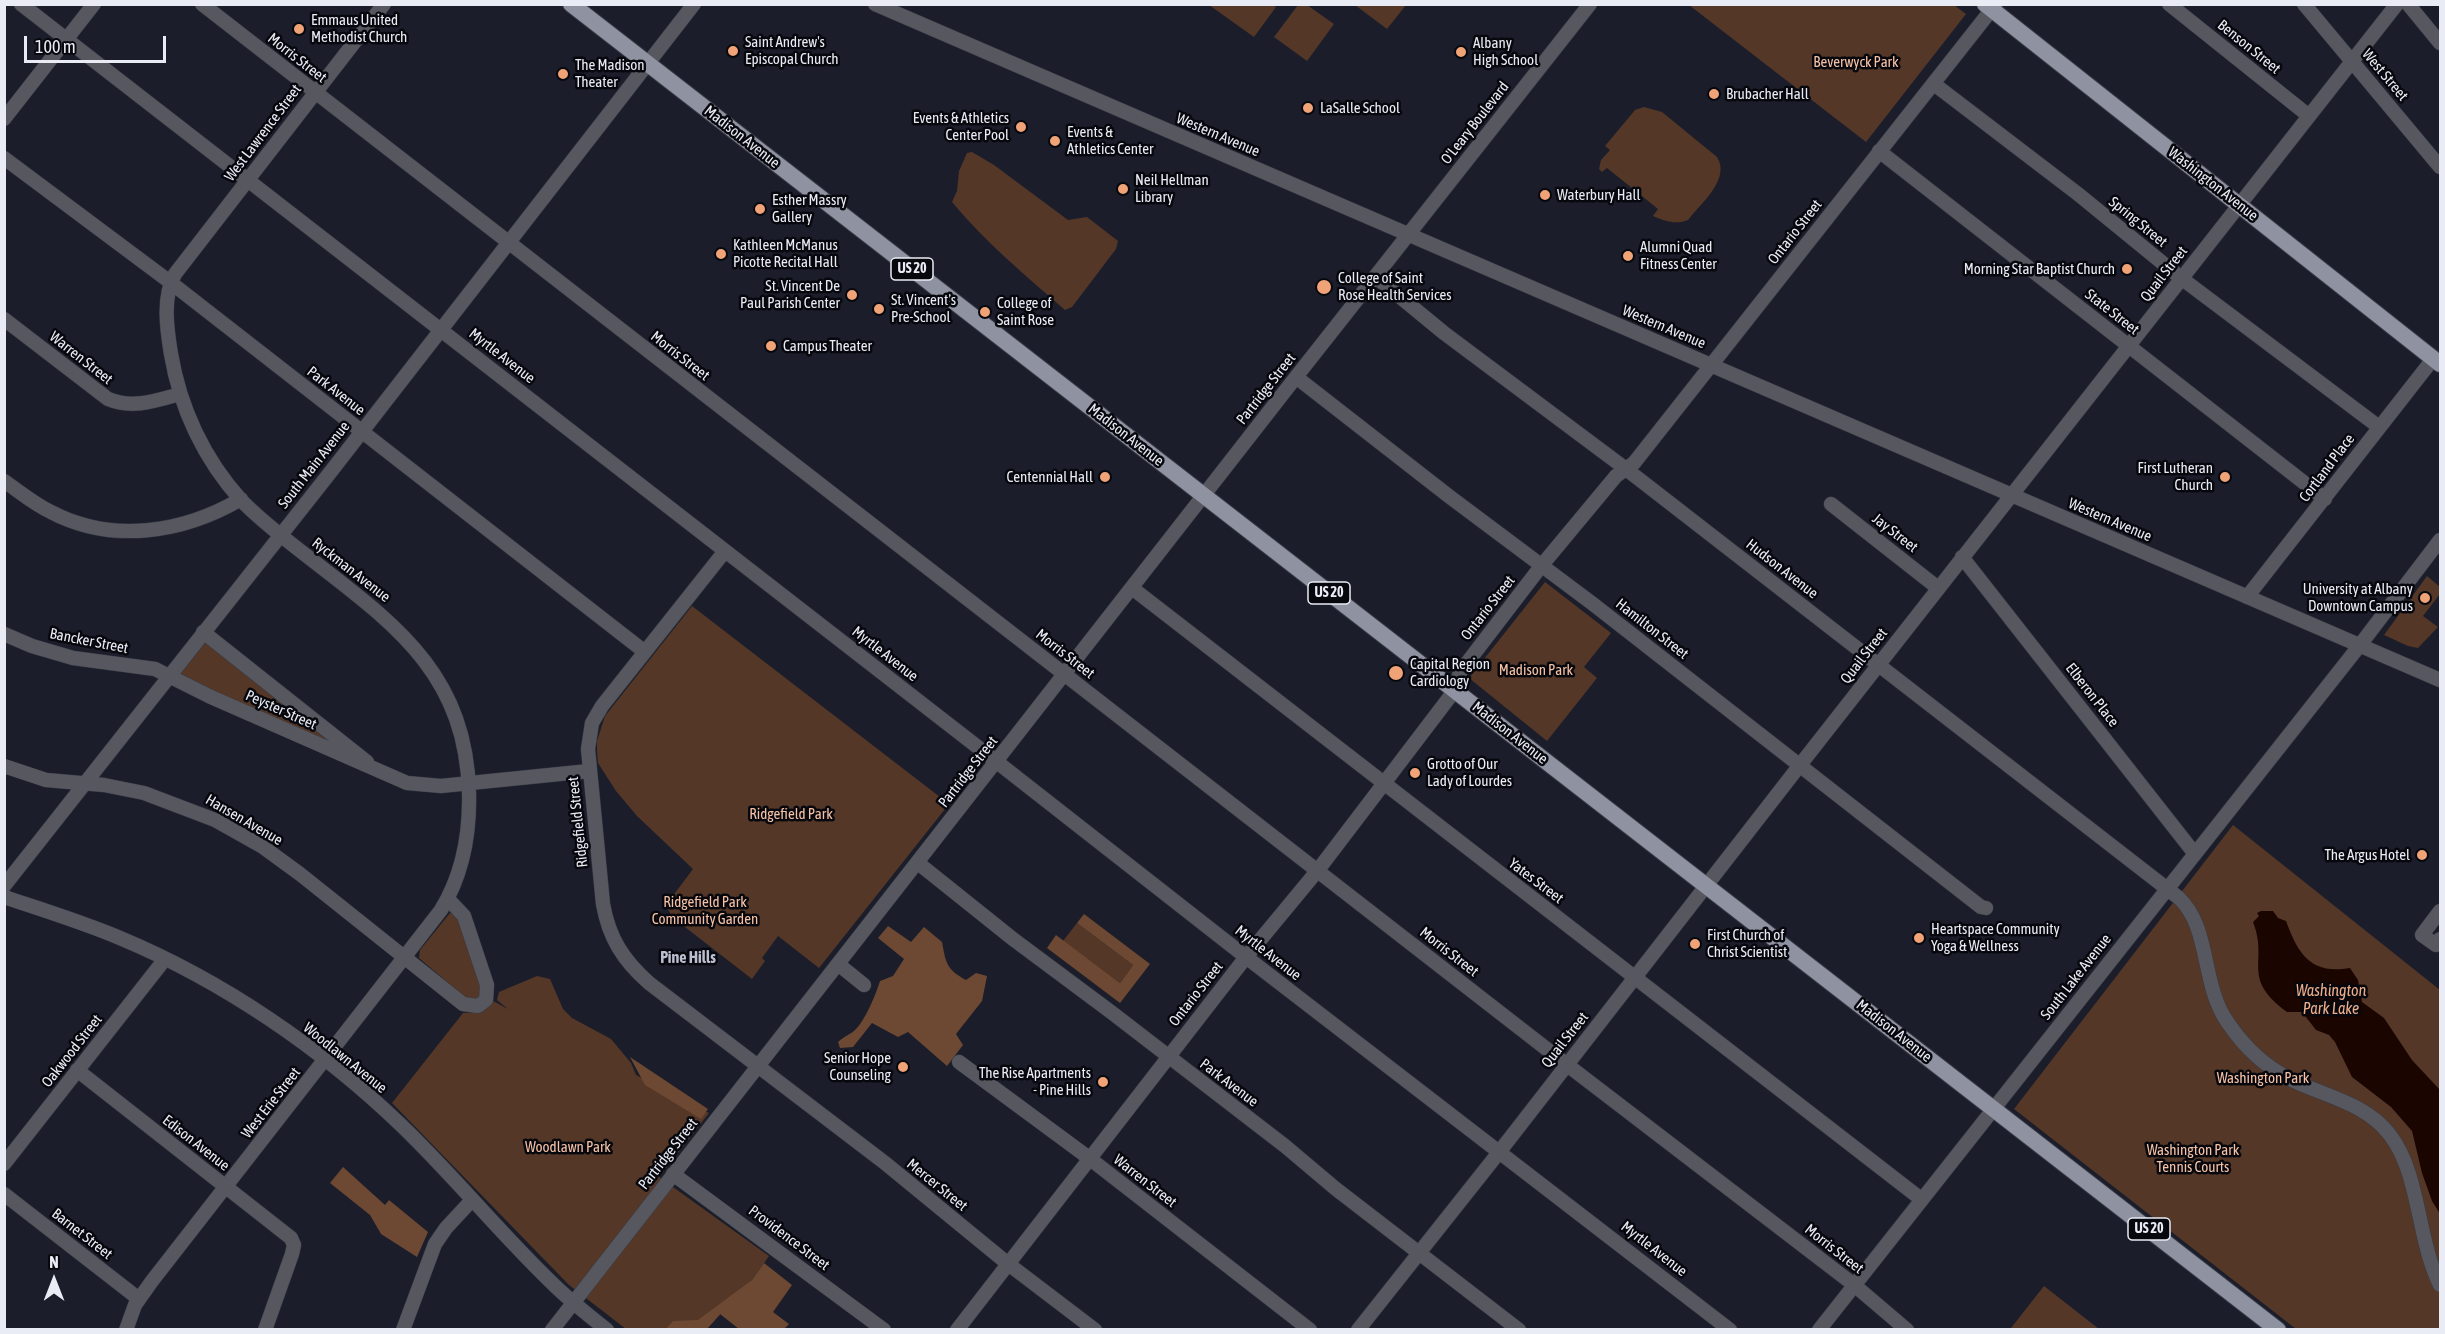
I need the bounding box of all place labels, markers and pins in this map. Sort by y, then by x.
place label: Emmaus United Methodist Church [311,11,407,46]
marker: Emmaus United Methodist Church [292,22,306,36]
place label: Saint Andrew's Episcopal Church [745,33,838,68]
place label: Albany High School [1473,34,1538,69]
marker: Saint Andrew's Episcopal Church [726,44,740,58]
marker: Albany High School [1454,45,1468,59]
place label: The Madison Theater [575,56,645,91]
marker: The Madison Theater [556,67,570,81]
place label: Brubacher Hall [1726,85,1809,103]
marker: Brubacher Hall [1707,87,1721,101]
place label: LaSalle School [1320,99,1400,117]
marker: LaSalle School [1301,101,1315,115]
place label: Events & Athletics Center Pool [913,109,1009,144]
marker: Events & Athletics Center Pool [1014,120,1028,134]
place label: Events & Athletics Center [1067,123,1153,158]
marker: Events & Athletics Center [1048,134,1062,148]
place label: Neil Hellman Library [1135,171,1209,206]
marker: Neil Hellman Library [1116,182,1130,196]
place label: Waterbury Hall [1557,186,1640,204]
marker: Waterbury Hall [1538,188,1552,202]
place label: Esther Massry Gallery [772,191,847,226]
marker: Esther Massry Gallery [753,202,767,216]
place label: Kathleen McManus Picotte Recital Hall [733,236,838,271]
place label: Alumni Quad Fitness Center [1640,238,1717,273]
marker: Kathleen McManus Picotte Recital Hall [714,247,728,261]
marker: Alumni Quad Fitness Center [1621,249,1635,263]
place label: Morning Star Baptist Church [1964,260,2115,278]
marker: Morning Star Baptist Church [2120,262,2134,276]
place label: College of Saint Rose Health Services [1338,269,1452,304]
place label: St. Vincent De Paul Parish Center [740,277,840,312]
marker: College of Saint Rose Health Services [1315,278,1333,296]
marker: St. Vincent De Paul Parish Center [845,288,859,302]
place label: St. Vincent's Pre-School [891,291,956,326]
place label: College of Saint Rose [997,294,1054,329]
marker: St. Vincent's Pre-School [872,302,886,316]
marker: College of Saint Rose [978,305,992,319]
place label: Campus Theater [783,337,872,355]
marker: Campus Theater [764,339,778,353]
place label: First Lutheran Church [2138,459,2213,494]
place label: Centennial Hall [1007,468,1093,486]
marker: Centennial Hall [1098,470,1112,484]
marker: First Lutheran Church [2218,470,2232,484]
place label: University at Albany Downtown Campus [2303,580,2413,615]
marker: University at Albany Downtown Campus [2418,591,2432,605]
place label: Capital Region Cardiology [1410,655,1490,690]
marker: Capital Region Cardiology [1387,664,1405,682]
place label: Grotto of Our Lady of Lourdes [1427,755,1512,790]
marker: Grotto of Our Lady of Lourdes [1408,766,1422,780]
place label: The Argus Hotel [2324,846,2410,864]
marker: The Argus Hotel [2415,848,2429,862]
place label: Heartspace Community Yoga & Wellness [1931,920,2060,955]
place label: First Church of Christ Scientist [1707,926,1787,961]
marker: Heartspace Community Yoga & Wellness [1912,931,1926,945]
marker: First Church of Christ Scientist [1688,937,1702,951]
place label: Senior Hope Counseling [824,1049,891,1084]
marker: Senior Hope Counseling [896,1060,910,1074]
place label: The Rise Apartments - Pine Hills [979,1064,1091,1099]
marker: The Rise Apartments - Pine Hills [1096,1075,1110,1089]

